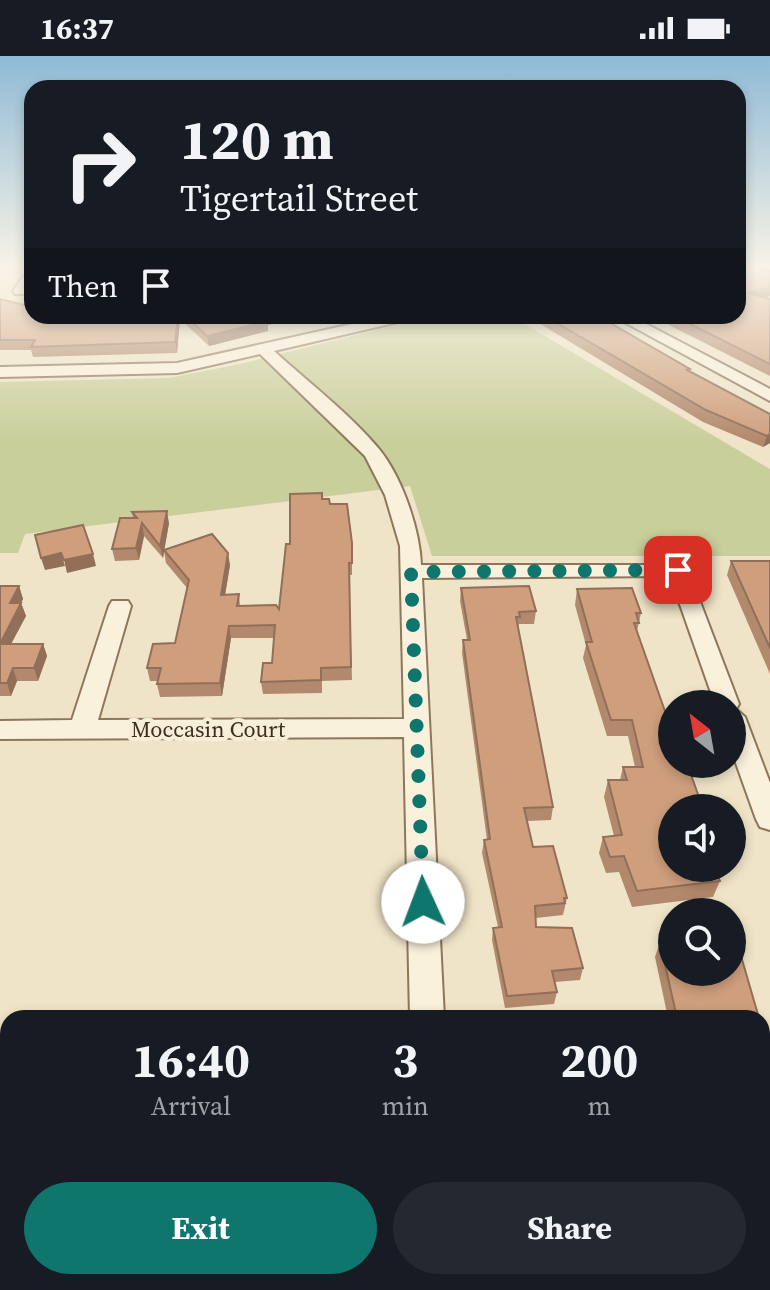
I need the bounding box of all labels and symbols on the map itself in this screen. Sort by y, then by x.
pin [644,536,712,604]
north arrow [658,690,746,778]
street label: Moccasin Court [131,714,286,744]
position arrow [381,860,465,944]

